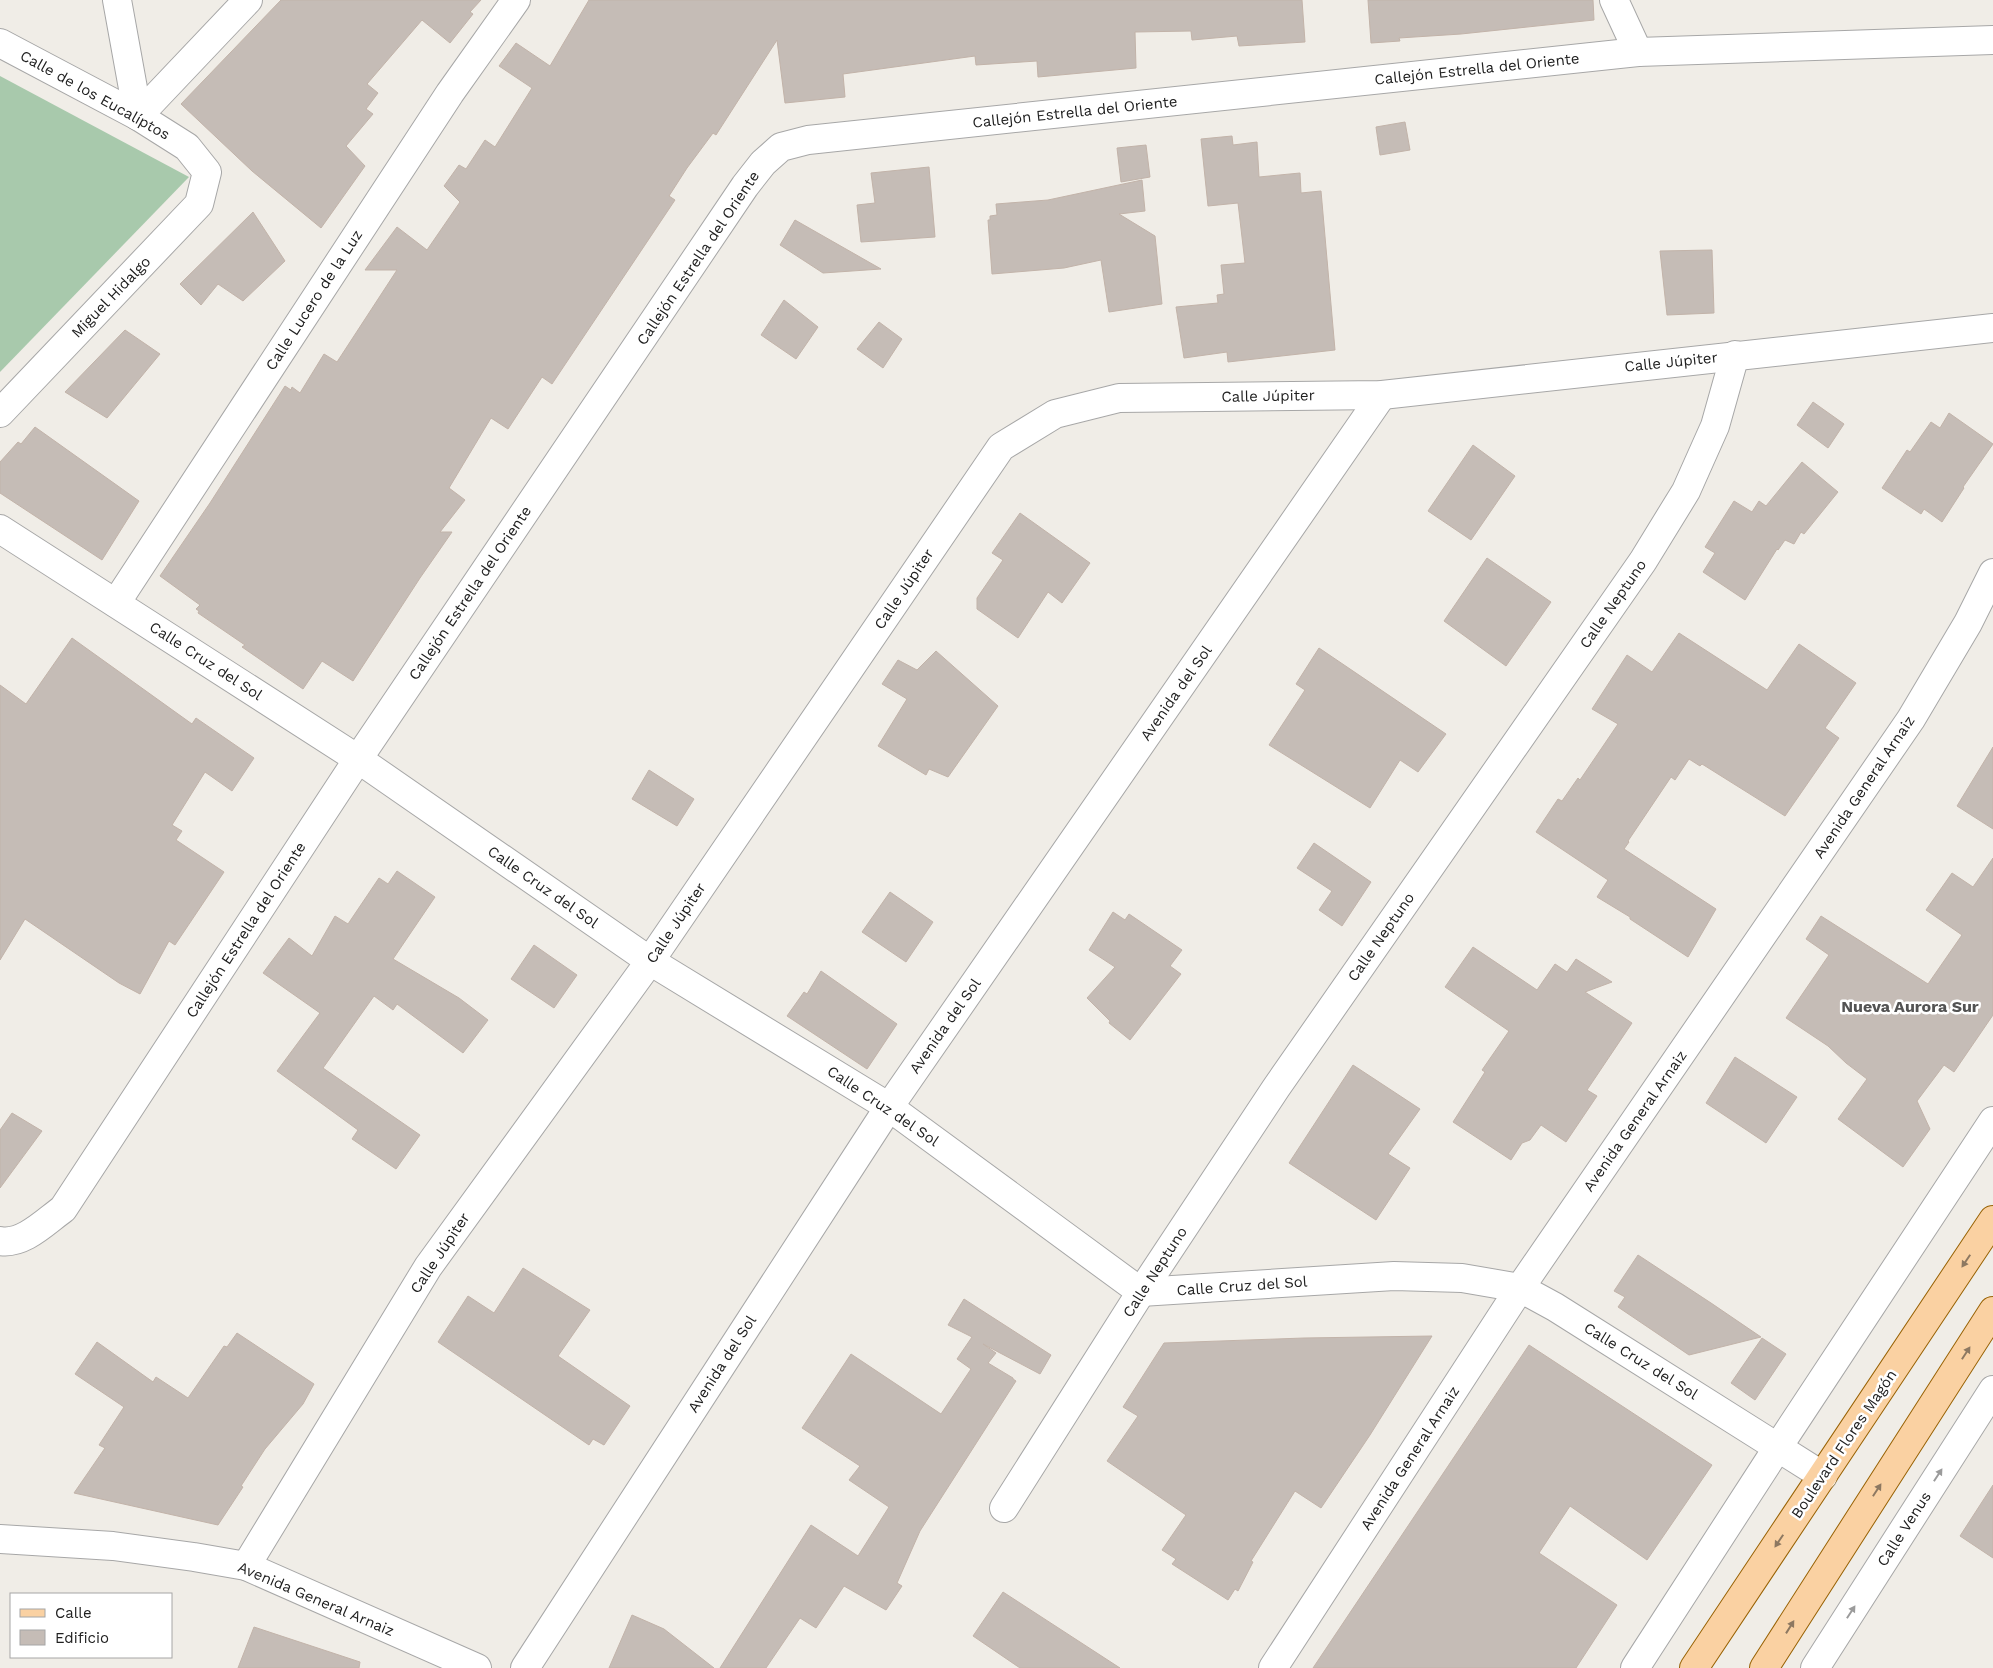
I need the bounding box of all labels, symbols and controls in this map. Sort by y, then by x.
street label: Calle de los Eucalíptos [17,46,173,144]
street label: Callejón Estrella del Oriente [1374,49,1580,89]
street label: Callejón Estrella del Oriente [972,92,1178,132]
street label: Callejón Estrella del Oriente [633,168,763,348]
street label: Calle Lucero de la Luz [262,226,366,374]
street label: Miguel Hidalgo [68,252,154,342]
street label: Calle Júpiter [1624,348,1718,376]
street label: Calle Júpiter [1221,386,1315,406]
street label: Callejón Estrella del Oriente [405,503,535,683]
street label: Calle Júpiter [870,545,938,633]
street label: Calle Neptuno [1576,556,1650,652]
street label: Calle Cruz del Sol [146,618,266,704]
street label: Avenida del Sol [1136,642,1216,744]
street label: Avenida General Arnaiz [1810,712,1918,862]
street label: Callejón Estrella del Oriente [182,839,310,1021]
street label: Calle Cruz del Sol [484,842,602,932]
street label: Calle Júpiter [642,879,710,967]
street label: Calle Neptuno [1344,889,1418,985]
street label: Avenida del Sol [905,975,985,1077]
district label: Nueva Aurora Sur [1841,997,1979,1016]
street label: Avenida General Arnaiz [1579,1047,1691,1195]
street label: Calle Cruz del Sol [824,1062,943,1150]
street label: Calle Júpiter [406,1209,474,1297]
street label: Calle Neptuno [1119,1223,1191,1321]
one-way arrow [1961,1254,1971,1267]
street label: Calle Cruz del Sol [1176,1272,1308,1300]
street label: Avenida del Sol [684,1312,760,1416]
street label: Calle Cruz del Sol [1581,1319,1702,1404]
one-way arrow [1961,1347,1971,1360]
street label: Boulevard Flores Magón [1788,1366,1900,1522]
street label: Avenida General Arnaiz [1357,1383,1463,1533]
one-way arrow [1934,1469,1943,1482]
one-way arrow [1873,1483,1882,1496]
street label: Calle Venus [1873,1488,1935,1570]
one-way arrow [1774,1535,1784,1548]
street label: Avenida General Arnaiz [235,1558,397,1640]
legend [10,1593,172,1658]
text: Calle [55,1604,92,1622]
one-way arrow [1846,1606,1855,1619]
one-way arrow [1786,1620,1795,1633]
text: Edificio [55,1629,109,1647]

